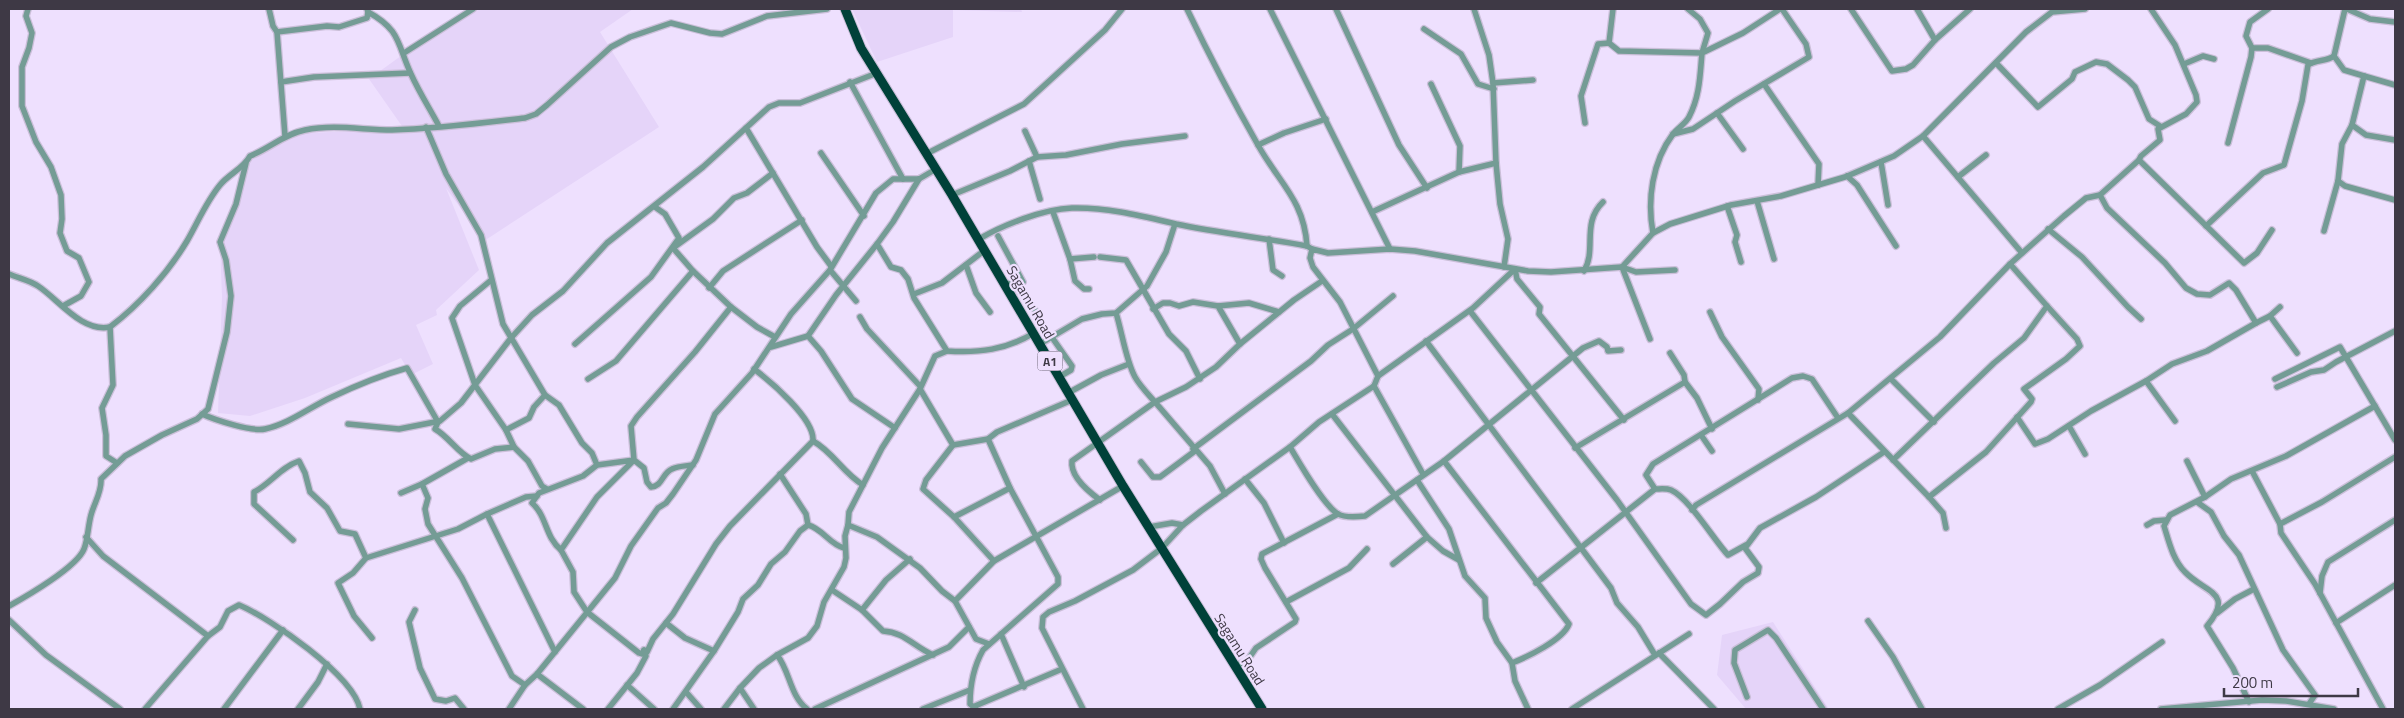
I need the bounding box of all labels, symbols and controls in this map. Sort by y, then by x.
street label: Sagamu Road [1002,262,1060,342]
road number: A1 [1038,352,1062,371]
street label: Sagamu Road [1210,609,1270,689]
scale bar [2224,666,2358,698]
text: 200 m [2232,671,2273,694]

